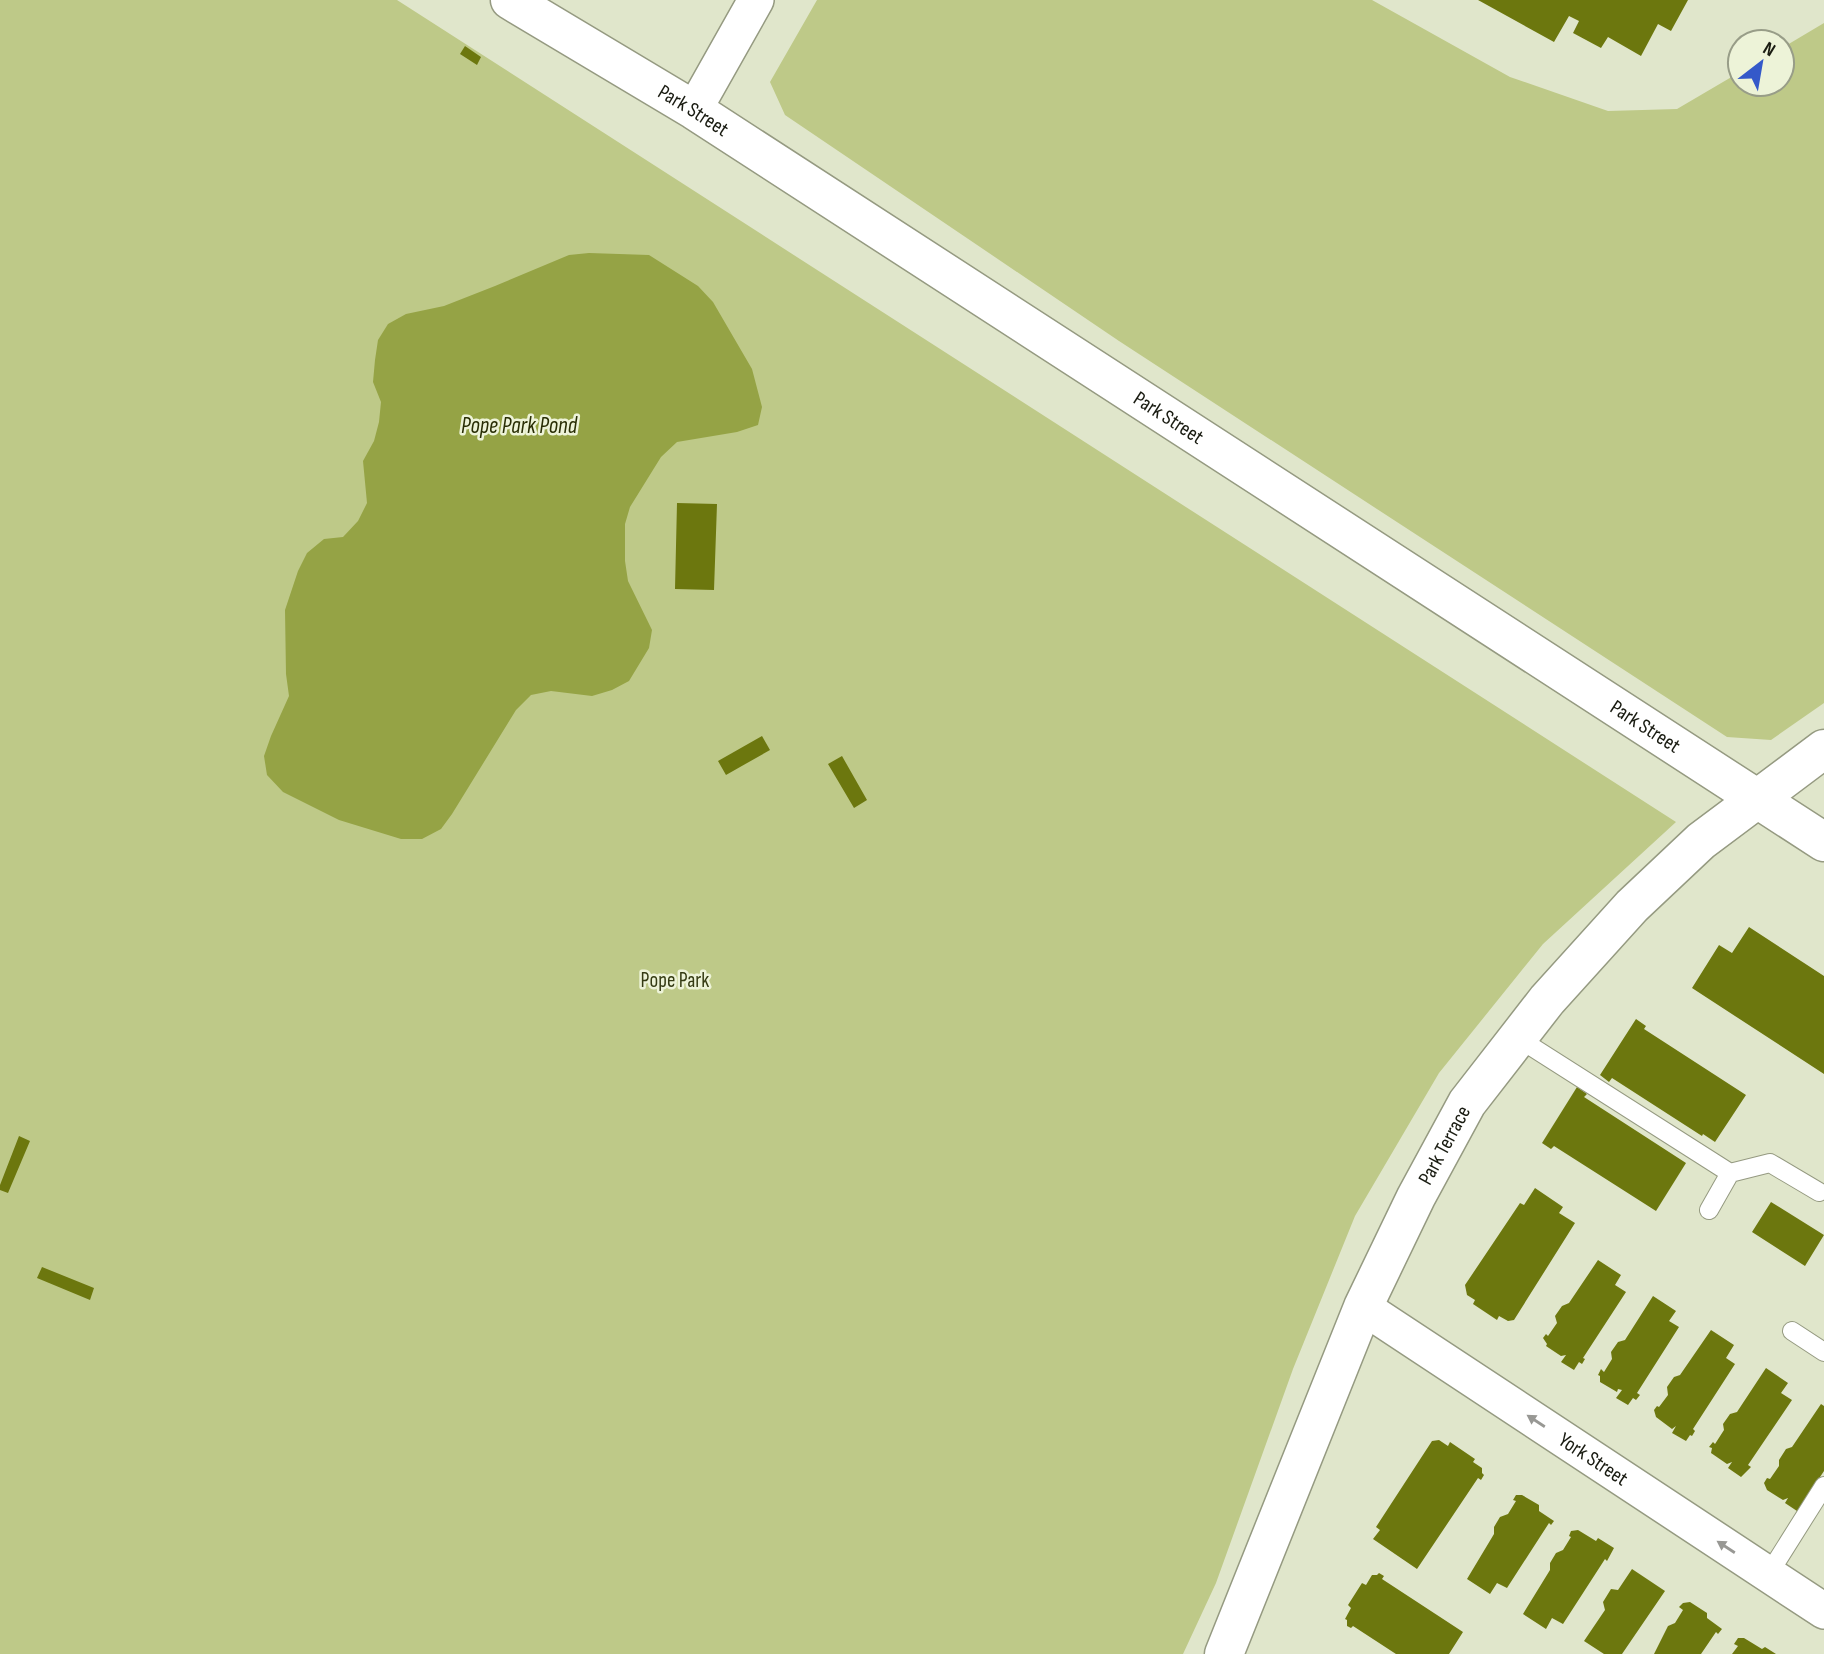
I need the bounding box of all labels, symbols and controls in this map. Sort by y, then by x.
north arrow [1726,28,1796,98]
text: N [1759,37,1779,62]
street label: Park Street [654,79,733,142]
street label: Park Street [1129,386,1208,449]
water label: Pope Park Pond [461,412,578,440]
street label: Park Street [1606,695,1685,758]
park label: Pope Park [641,968,709,993]
street label: Park Terrace [1413,1101,1476,1189]
one-way arrow [1527,1415,1546,1428]
street label: York Street [1554,1427,1633,1491]
one-way arrow [1717,1540,1735,1554]

